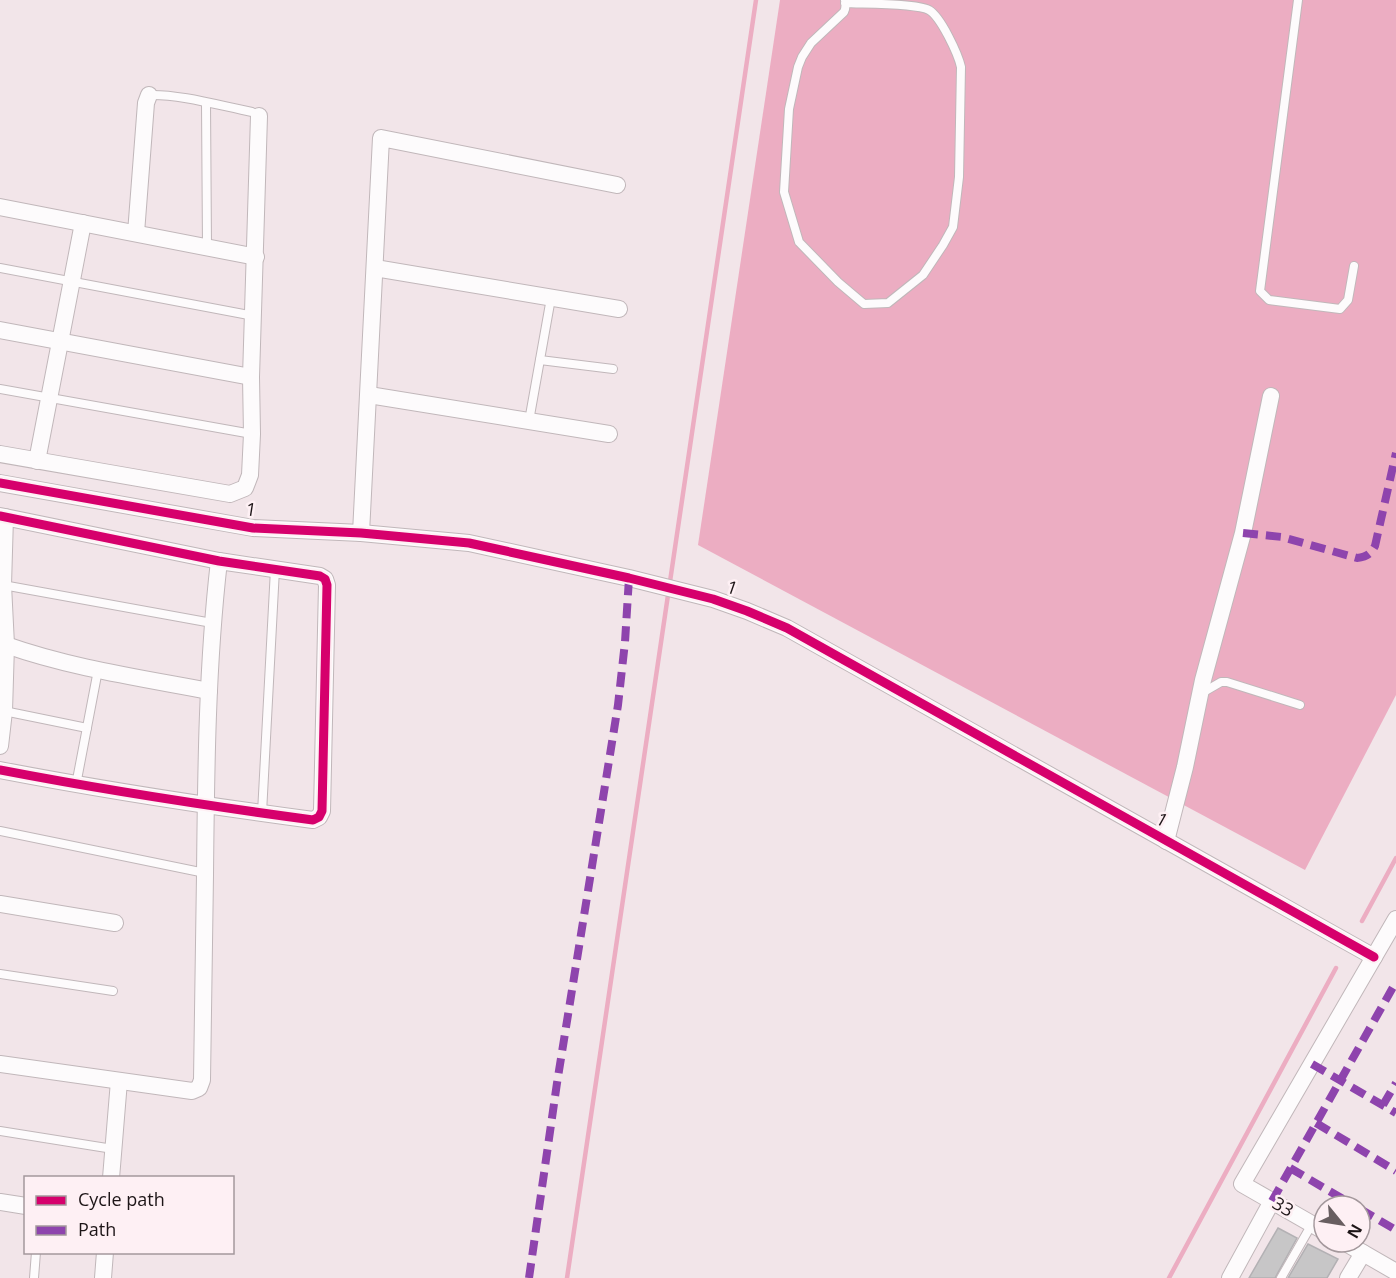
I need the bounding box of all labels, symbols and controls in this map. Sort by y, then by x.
street label: 1 [244,496,258,522]
street label: 1 [724,574,741,600]
street label: 1 [1152,806,1173,832]
legend [24,1176,234,1254]
text: Cycle path [78,1187,165,1211]
street label: 33 [1269,1191,1298,1222]
north arrow [1312,1194,1372,1254]
text: Path [78,1217,116,1241]
text: N [1342,1220,1368,1243]

